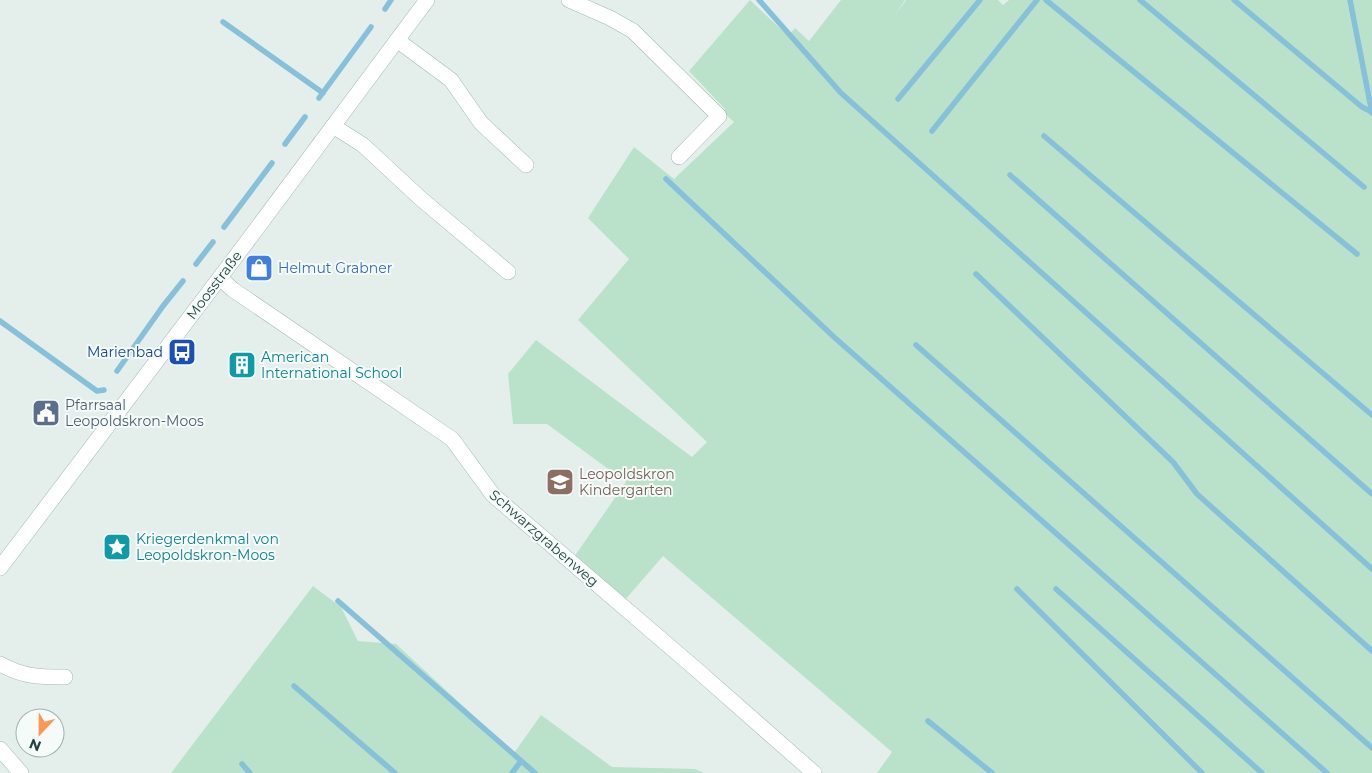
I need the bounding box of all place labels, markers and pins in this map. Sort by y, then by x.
shop icon: Helmut Grabner [244,253,274,283]
place label: Helmut Grabner [278,259,393,277]
bus stop icon: Marienbad [167,337,197,367]
place label: Marienbad [87,343,163,361]
place label: American International School [261,348,402,382]
building icon: American International School [227,350,257,380]
place label: Pfarrsaal Leopoldskron-Moos [65,396,204,430]
public building icon: Pfarrsaal Leopoldskron-Moos [31,398,61,428]
place label: Leopoldskron Kindergarten [579,465,675,499]
school or university icon: Leopoldskron Kindergarten [545,467,575,497]
place label: Kriegerdenkmal von Leopoldskron-Moos [136,530,279,564]
place icon: Kriegerdenkmal von Leopoldskron-Moos [102,532,132,562]

